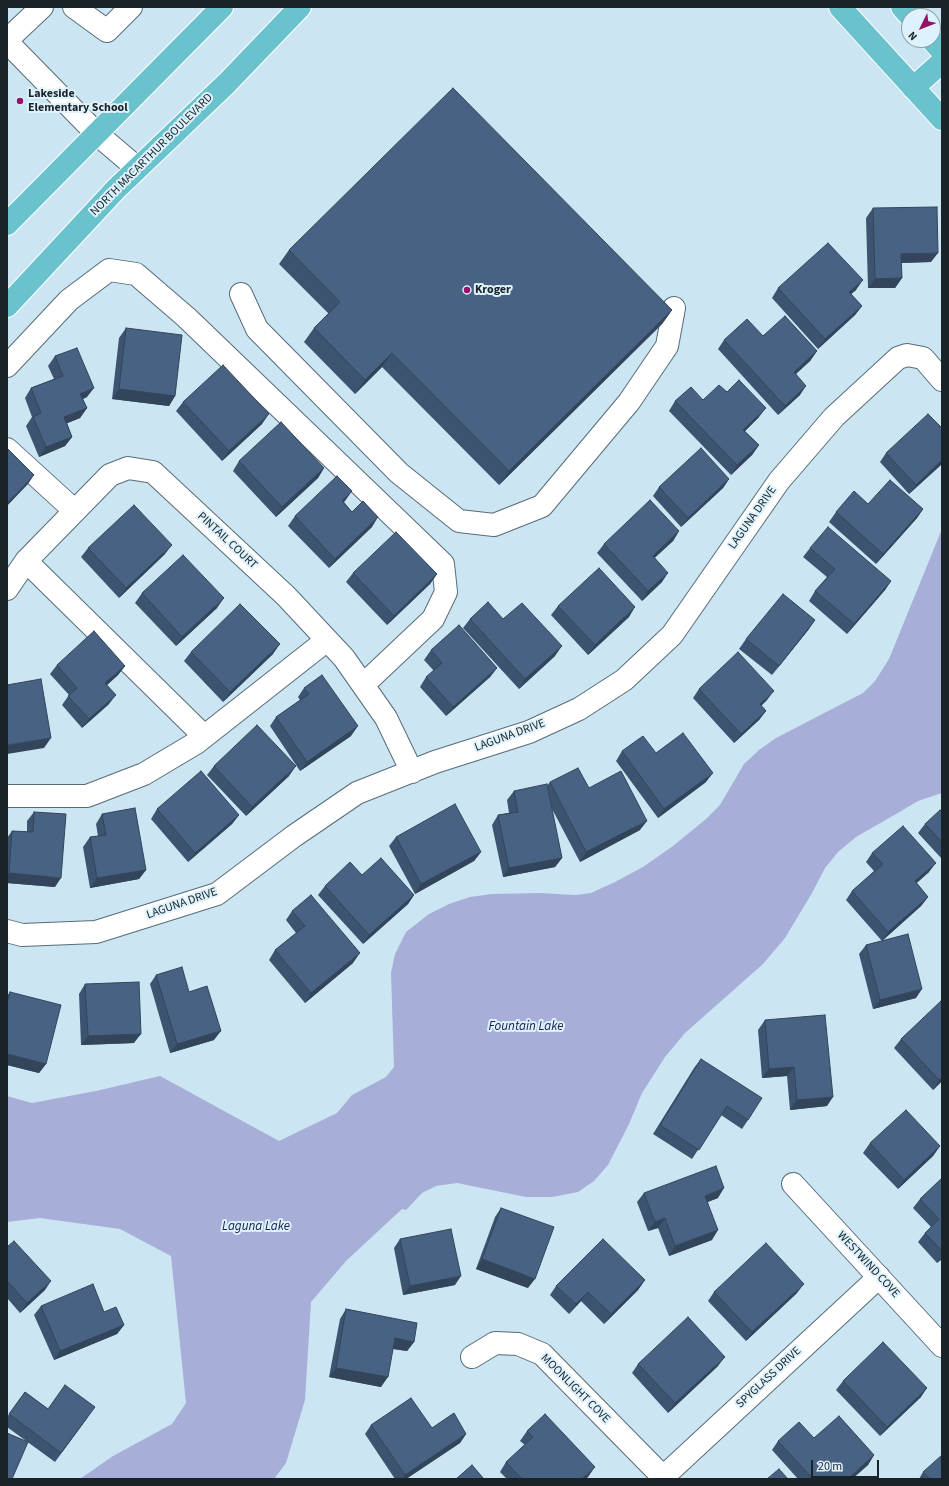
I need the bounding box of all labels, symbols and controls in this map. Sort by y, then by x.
north arrow [901,8,941,48]
text: N [905,28,921,44]
place label: Lakeside Elementary School [28,87,128,115]
street label: NORTH MACARTHUR BOULEVARD [88,91,216,219]
marker: Lakeside Elementary School [15,96,25,106]
place label: Kroger [475,283,511,297]
marker: Kroger [462,285,472,295]
street label: LAGUNA DRIVE [726,484,780,552]
street label: PINTAIL COURT [194,510,260,572]
street label: LAGUNA DRIVE [473,717,547,755]
street label: LAGUNA DRIVE [145,885,219,923]
water label: Fountain Lake [489,1019,563,1035]
water label: Laguna Lake [222,1219,290,1235]
street label: WESTWIND COVE [834,1229,902,1301]
street label: SPYGLASS DRIVE [734,1344,804,1412]
street label: MOONLIGHT COVE [537,1351,613,1427]
scale bar [813,1452,881,1478]
text: 20 m [818,1458,842,1475]

